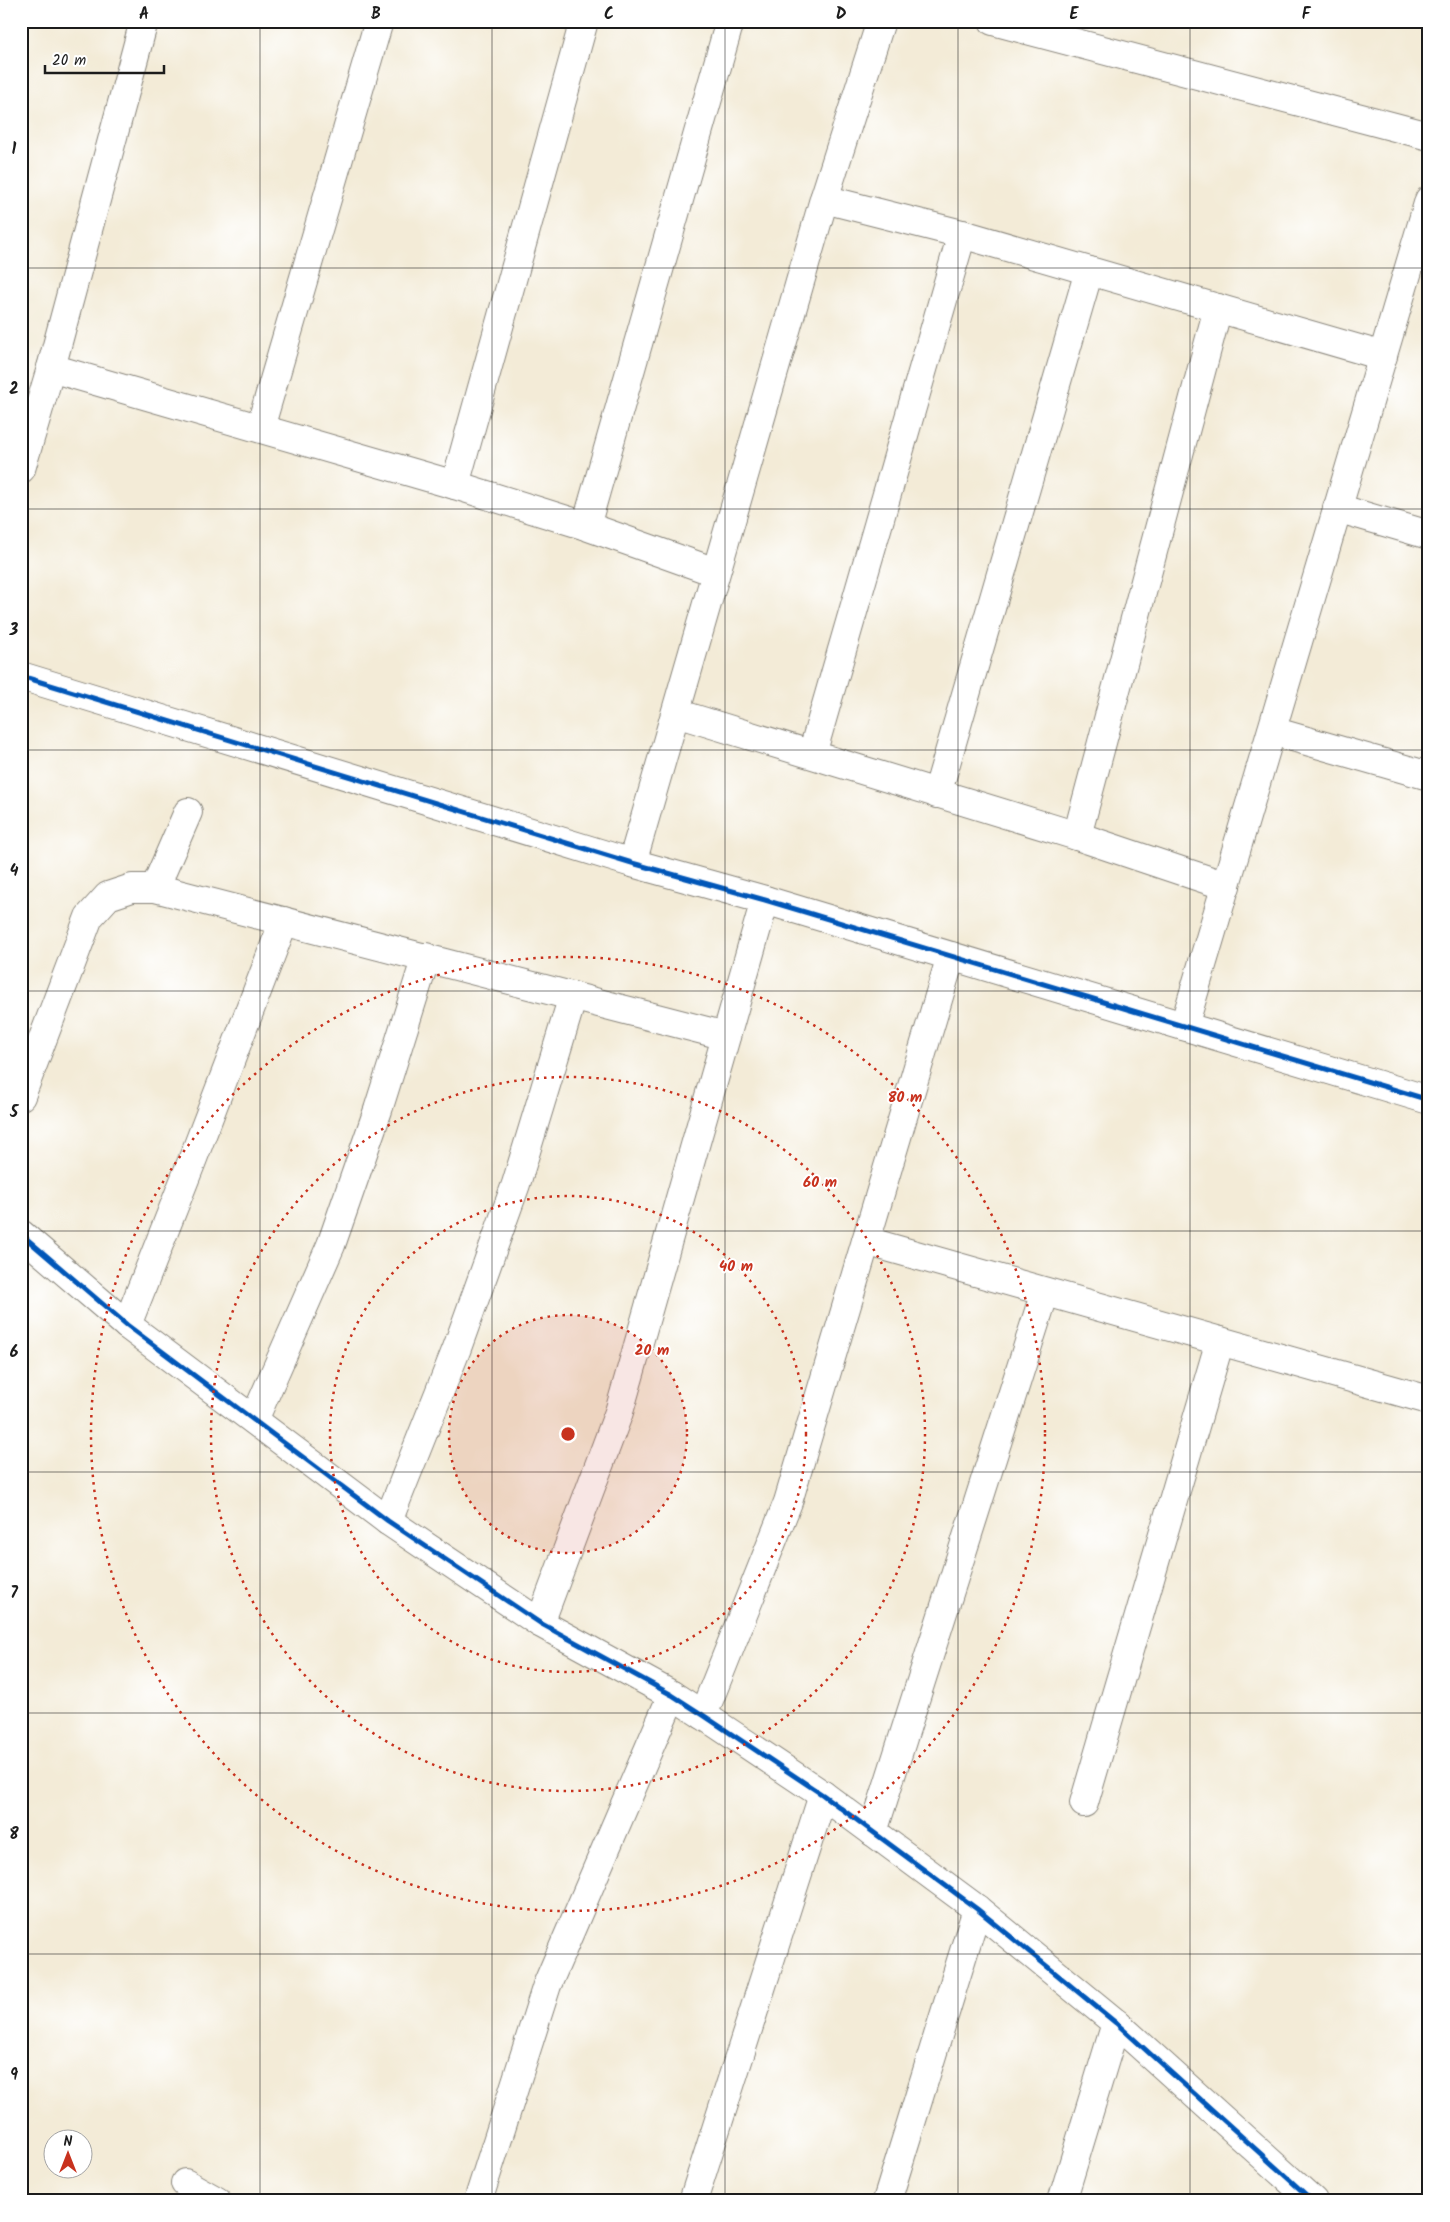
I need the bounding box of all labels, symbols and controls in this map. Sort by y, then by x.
text: A [139,2,149,27]
text: B [371,2,381,27]
text: C [604,2,614,27]
text: D [836,2,847,27]
text: E [1070,2,1080,27]
text: F [1302,2,1312,27]
scale bar [45,42,164,74]
text: 20 m [52,49,86,73]
text: 1 [12,137,17,162]
text: 2 [9,377,19,402]
text: 3 [9,618,19,643]
text: 4 [10,859,19,884]
text: 80 m [888,1086,922,1110]
text: 5 [9,1100,20,1125]
text: 60 m [803,1171,837,1195]
text: 40 m [719,1255,753,1279]
text: 20 m [635,1339,669,1363]
text: 6 [10,1340,19,1365]
centre of rings [559,1425,577,1443]
text: 7 [10,1581,18,1606]
text: 8 [9,1822,19,1847]
text: 9 [10,2063,18,2088]
north arrow [42,2130,92,2180]
text: N [64,2131,73,2153]

